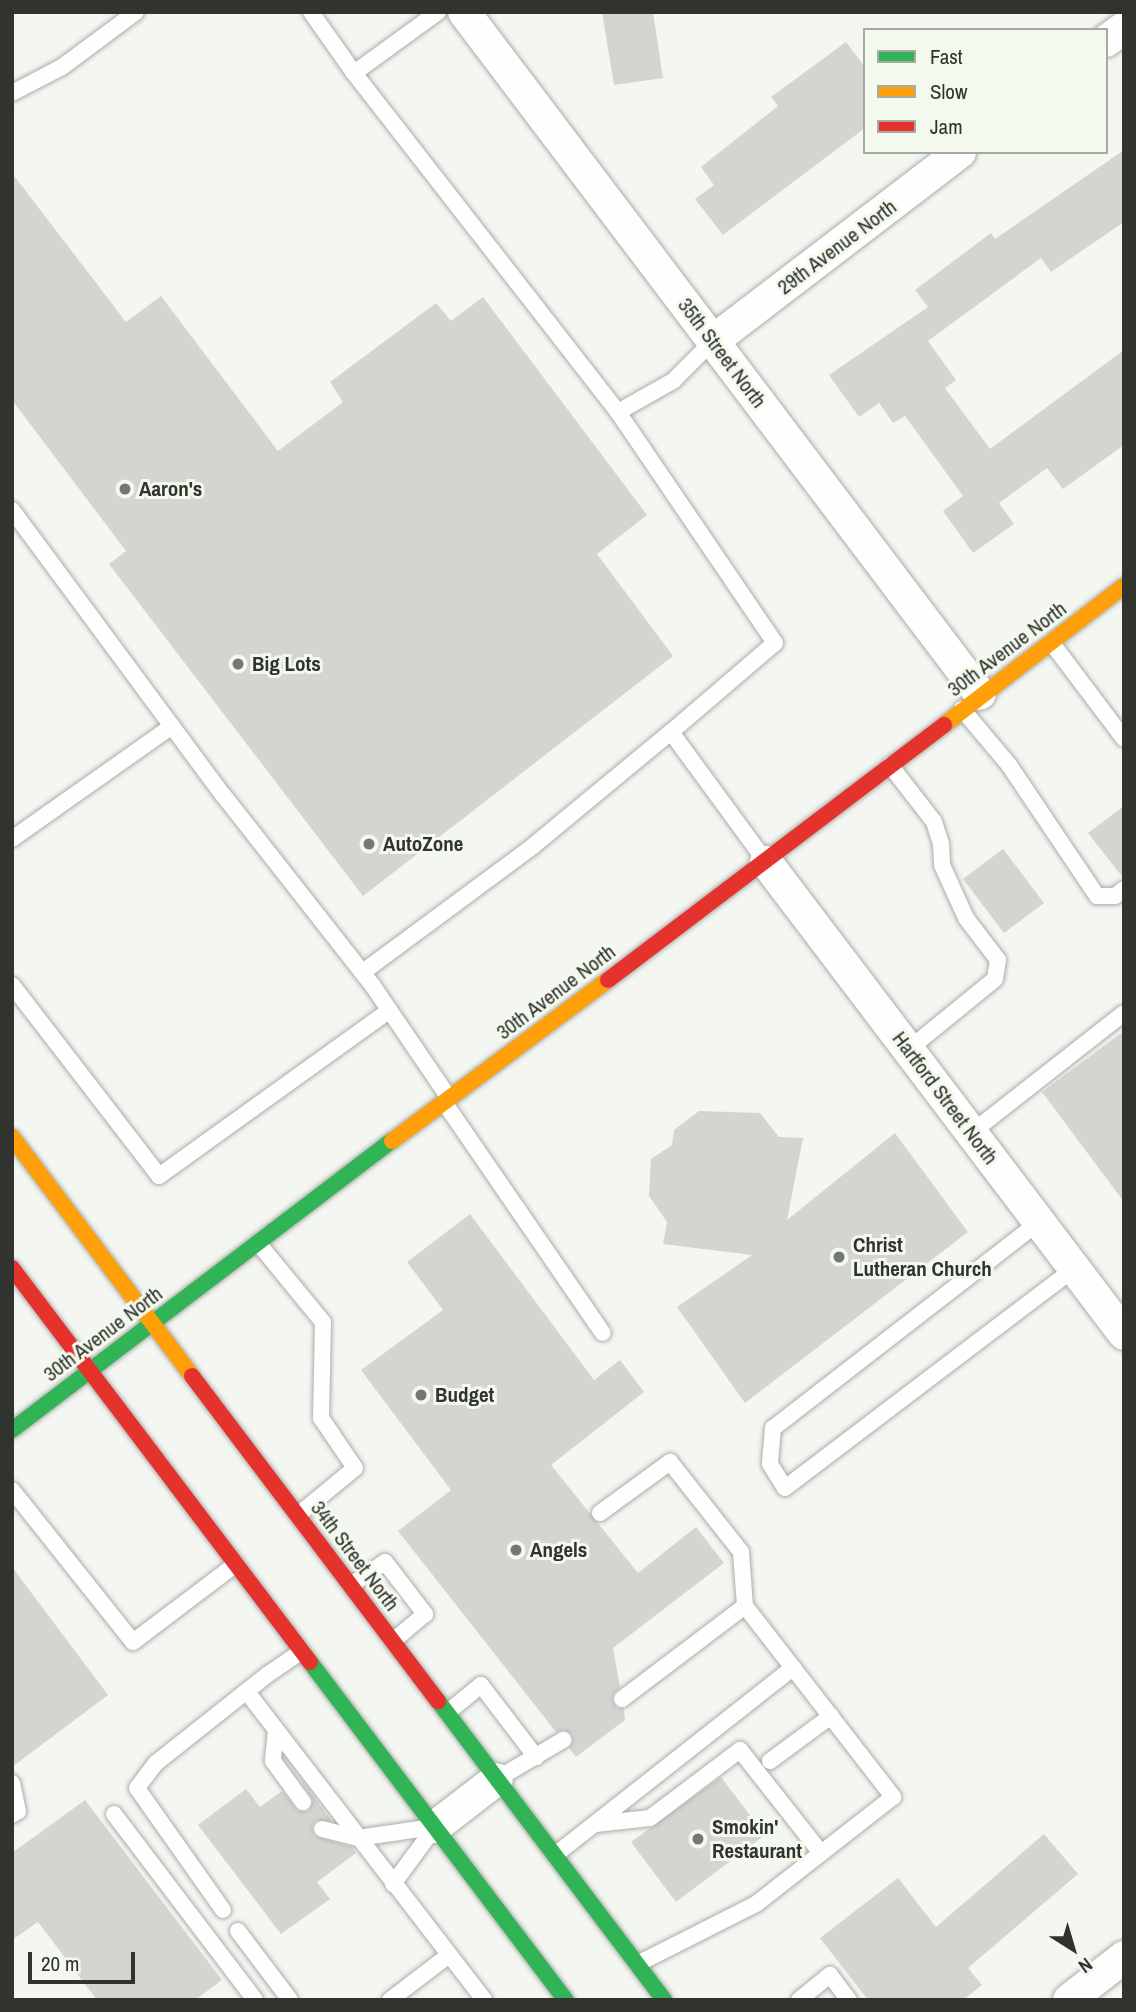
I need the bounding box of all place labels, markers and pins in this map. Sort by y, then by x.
place label: Aaron's [139,476,202,502]
marker: Aaron's [117,481,133,497]
place label: Big Lots [252,651,321,677]
marker: Big Lots [230,656,246,672]
place label: AutoZone [383,831,463,857]
marker: AutoZone [361,836,377,852]
place label: Christ Lutheran Church [853,1232,992,1282]
marker: Christ Lutheran Church [831,1249,847,1265]
place label: Budget [435,1382,494,1408]
marker: Budget [413,1387,429,1403]
place label: Angels [530,1537,587,1563]
marker: Angels [508,1542,524,1558]
place label: Smokin' Restaurant [712,1814,802,1864]
marker: Smokin' Restaurant [690,1831,706,1847]

